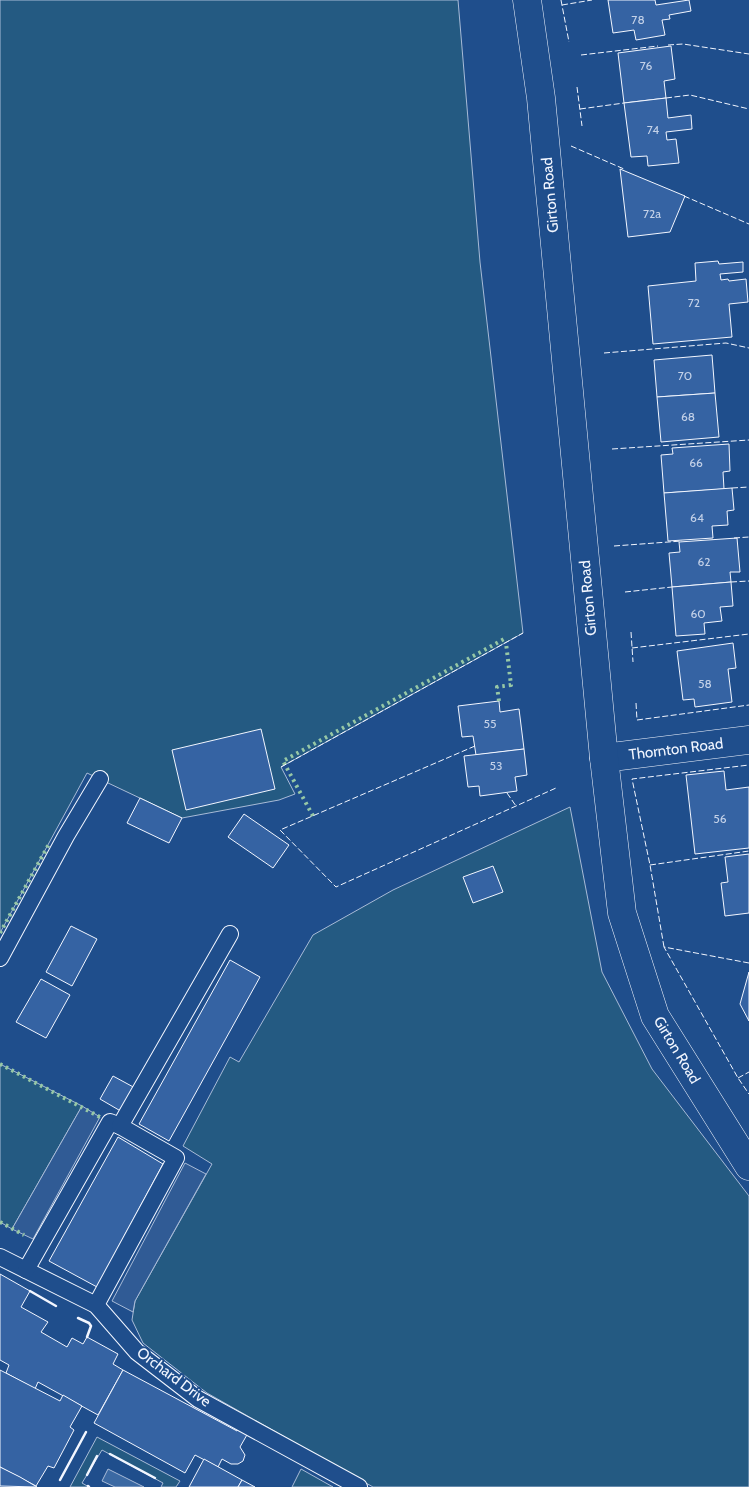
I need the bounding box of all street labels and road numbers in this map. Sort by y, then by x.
street label: Girton Road [538,157,562,233]
street label: Girton Road [576,560,600,636]
street label: Thornton Road [628,734,724,764]
street label: Girton Road [650,1013,704,1087]
street label: Orchard Drive [133,1343,215,1411]

